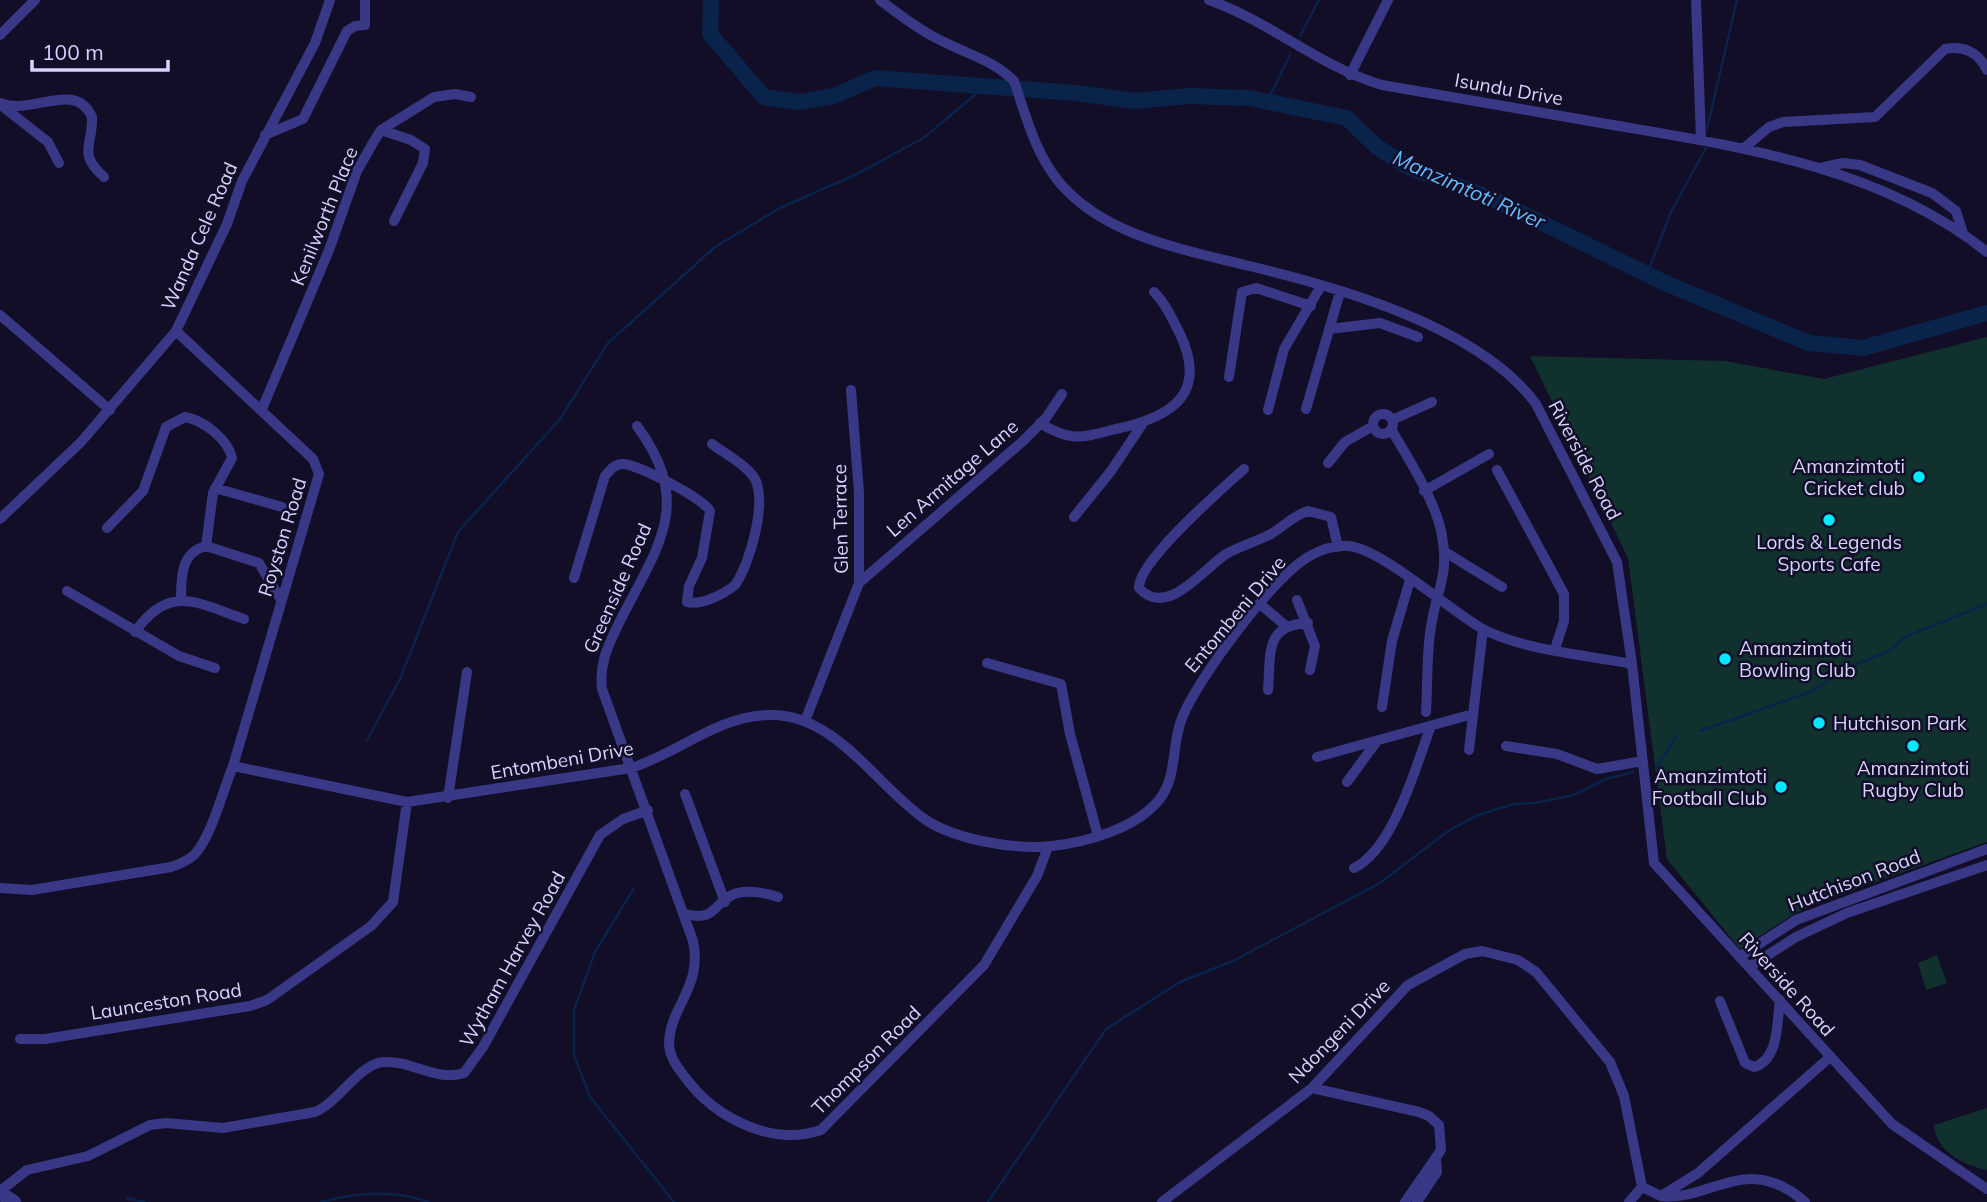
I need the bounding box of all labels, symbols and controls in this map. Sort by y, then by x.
scale bar [32,28,168,72]
text: 100 m [42,39,104,65]
street label: Isundu Drive [1453,68,1565,110]
street label: Kenilworth Place [285,143,363,289]
water label: Manzimtoti River [1389,144,1551,235]
street label: Wanda Cele Road [156,158,242,314]
street label: Riverside Road [1543,396,1627,524]
street label: Len Armitage Lane [881,414,1023,542]
place label: Amanzimtoti Cricket club [1792,454,1905,500]
street label: Glen Terrace [827,464,853,574]
marker: Amanzimtoti Cricket club [1911,469,1927,485]
street label: Royston Road [253,475,311,599]
marker: Lords & Legends Sports Cafe [1821,512,1837,528]
street label: Greenside Road [578,519,656,657]
place label: Lords & Legends Sports Cafe [1756,530,1902,576]
street label: Entombeni Drive [1179,551,1291,677]
place label: Amanzimtoti Bowling Club [1739,636,1856,682]
marker: Amanzimtoti Bowling Club [1717,651,1733,667]
place label: Hutchison Park [1833,711,1967,735]
marker: Hutchison Park [1811,715,1827,731]
street label: Entombeni Drive [489,736,635,784]
marker: Amanzimtoti Rugby Club [1905,738,1921,754]
place label: Amanzimtoti Rugby Club [1857,756,1969,802]
place label: Amanzimtoti Football Club [1652,764,1767,810]
marker: Amanzimtoti Football Club [1773,779,1789,795]
street label: Hutchison Road [1784,844,1924,916]
street label: Wytham Harvey Road [454,867,570,1051]
street label: Riverside Road [1734,927,1840,1041]
street label: Ndongeni Drive [1283,974,1395,1088]
street label: Launceston Road [89,977,243,1025]
street label: Thompson Road [806,1000,926,1120]

